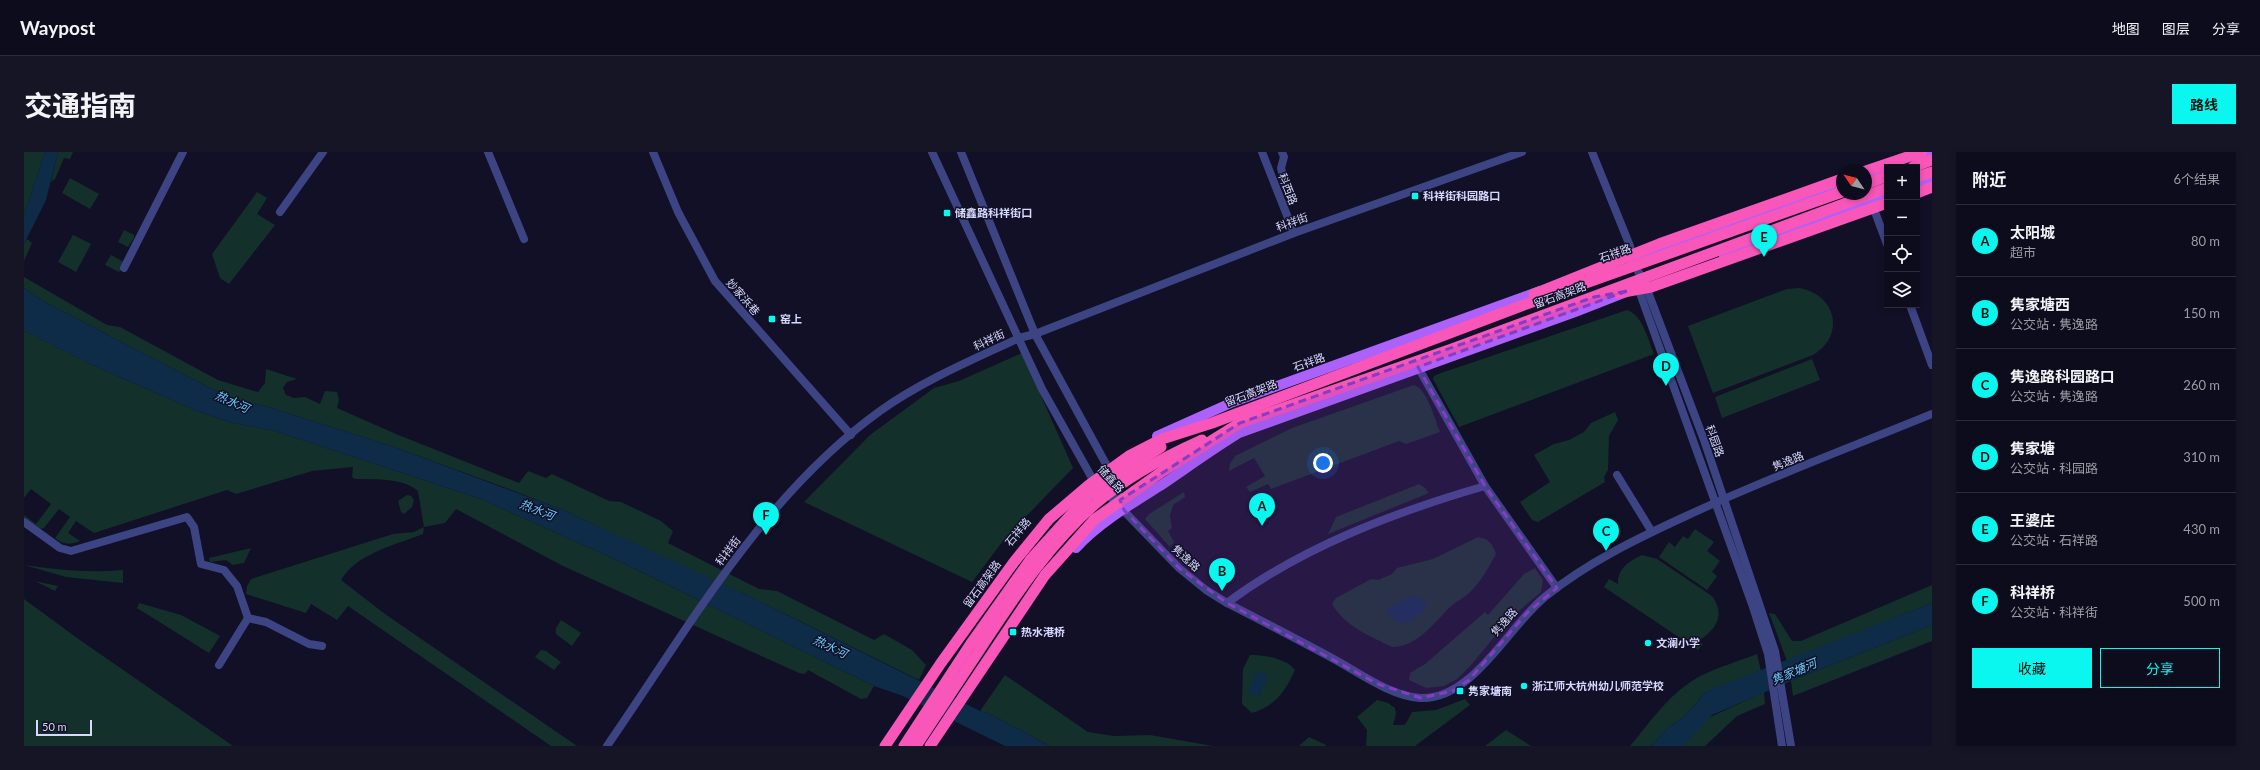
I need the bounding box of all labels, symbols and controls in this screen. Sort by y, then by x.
text: Waypost [20,16,95,39]
text: 地图 [2112,20,2140,37]
text: 图层 [2162,20,2190,37]
text: 分享 [2212,20,2240,37]
button: 路线 [2172,84,2236,124]
text: 交通指南 [24,88,136,122]
north arrow [1836,164,1872,200]
map controls [1884,164,1920,308]
button: + [1884,164,1920,200]
text: 附近 [1972,169,2006,190]
street label: 科西路 [1276,171,1300,207]
text: 6个结果 [2173,171,2220,187]
place label: 科祥街科园路口 [1423,189,1500,202]
marker: 科祥街科园路口 [1410,191,1420,201]
button: − [1884,200,1920,236]
place label: 储鑫路科祥街口 [954,206,1032,219]
marker: 储鑫路科祥街口 [942,208,952,218]
street label: 科祥街 [1274,210,1310,233]
text: 太阳城 [2010,223,2055,241]
pin: E [1751,224,1777,257]
text: A [1980,233,1990,249]
text: 80 m [2191,233,2220,249]
button: locate [1884,236,1920,272]
street label: 石祥路 [1597,241,1633,264]
text: 超市 [2010,244,2036,260]
button: layers [1884,272,1920,308]
street label: 妙家浜巷 [724,276,763,318]
street label: 留石高架路 [1532,279,1588,310]
text: 隽家塘西 [2010,295,2070,313]
text: B [1981,305,1989,321]
text: 150 m [2183,305,2220,321]
place label: 窑上 [780,312,802,325]
marker: 窑上 [767,314,777,324]
text: 公交站 · 隽逸路 [2010,316,2098,332]
street label: 科祥街 [971,326,1006,353]
street label: 石祥路 [1291,350,1327,373]
pin: D [1653,353,1679,386]
text: 隽逸路科园路口 [2010,367,2115,385]
street label: 留石高架路 [1223,377,1279,408]
text: C [1981,377,1989,393]
text: 260 m [2183,377,2220,393]
water label: 热水河 [213,387,254,417]
text: 公交站 · 隽逸路 [2010,388,2098,404]
street label: 科园路 [1704,423,1727,459]
text: 隽家塘 [2010,439,2055,457]
street label: 隽逸路 [1770,448,1806,473]
text: D [1980,449,1990,465]
text: 310 m [2183,449,2220,465]
your location [1313,453,1333,473]
text: 公交站 · 科园路 [2010,460,2098,476]
street label: 储鑫路 [1096,462,1127,495]
pin: A [1249,493,1275,526]
water label: 热水河 [518,496,559,524]
pin: F [753,502,779,535]
text: 王婆庄 [2010,511,2055,529]
street label: 石祥路 [1002,515,1033,548]
pin: C [1593,518,1619,551]
text: E [1981,521,1989,537]
text: 430 m [2183,521,2220,537]
text: 公交站 · 石祥路 [2010,532,2098,548]
street label: 科祥街 [712,534,743,568]
street label: 隽逸路 [1170,542,1203,573]
street label: 留石高架路 [960,558,1003,610]
pin: B [1209,558,1235,591]
text: 科祥桥 [2010,583,2055,601]
text: F [1981,593,1989,609]
text: 500 m [2183,593,2220,609]
text: 公交站 · 科祥街 [2010,604,2098,620]
street label: 隽逸路 [1488,605,1519,638]
place label: 热水港桥 [1021,625,1065,638]
marker: 热水港桥 [1008,627,1018,637]
water label: 热水河 [811,632,852,662]
place label: 文澜小学 [1656,636,1700,649]
marker: 文澜小学 [1643,638,1653,648]
button: 收藏 [1972,648,2092,688]
button: 分享 [2100,648,2220,688]
water label: 隽家塘河 [1769,654,1821,688]
place label: 浙江师大杭州幼儿师范学校 [1532,679,1664,692]
marker: 浙江师大杭州幼儿师范学校 [1519,681,1529,691]
place label: 隽家塘南 [1468,684,1512,697]
marker: 隽家塘南 [1455,686,1465,696]
scale bar [36,718,92,737]
text: 50 m [42,720,67,733]

